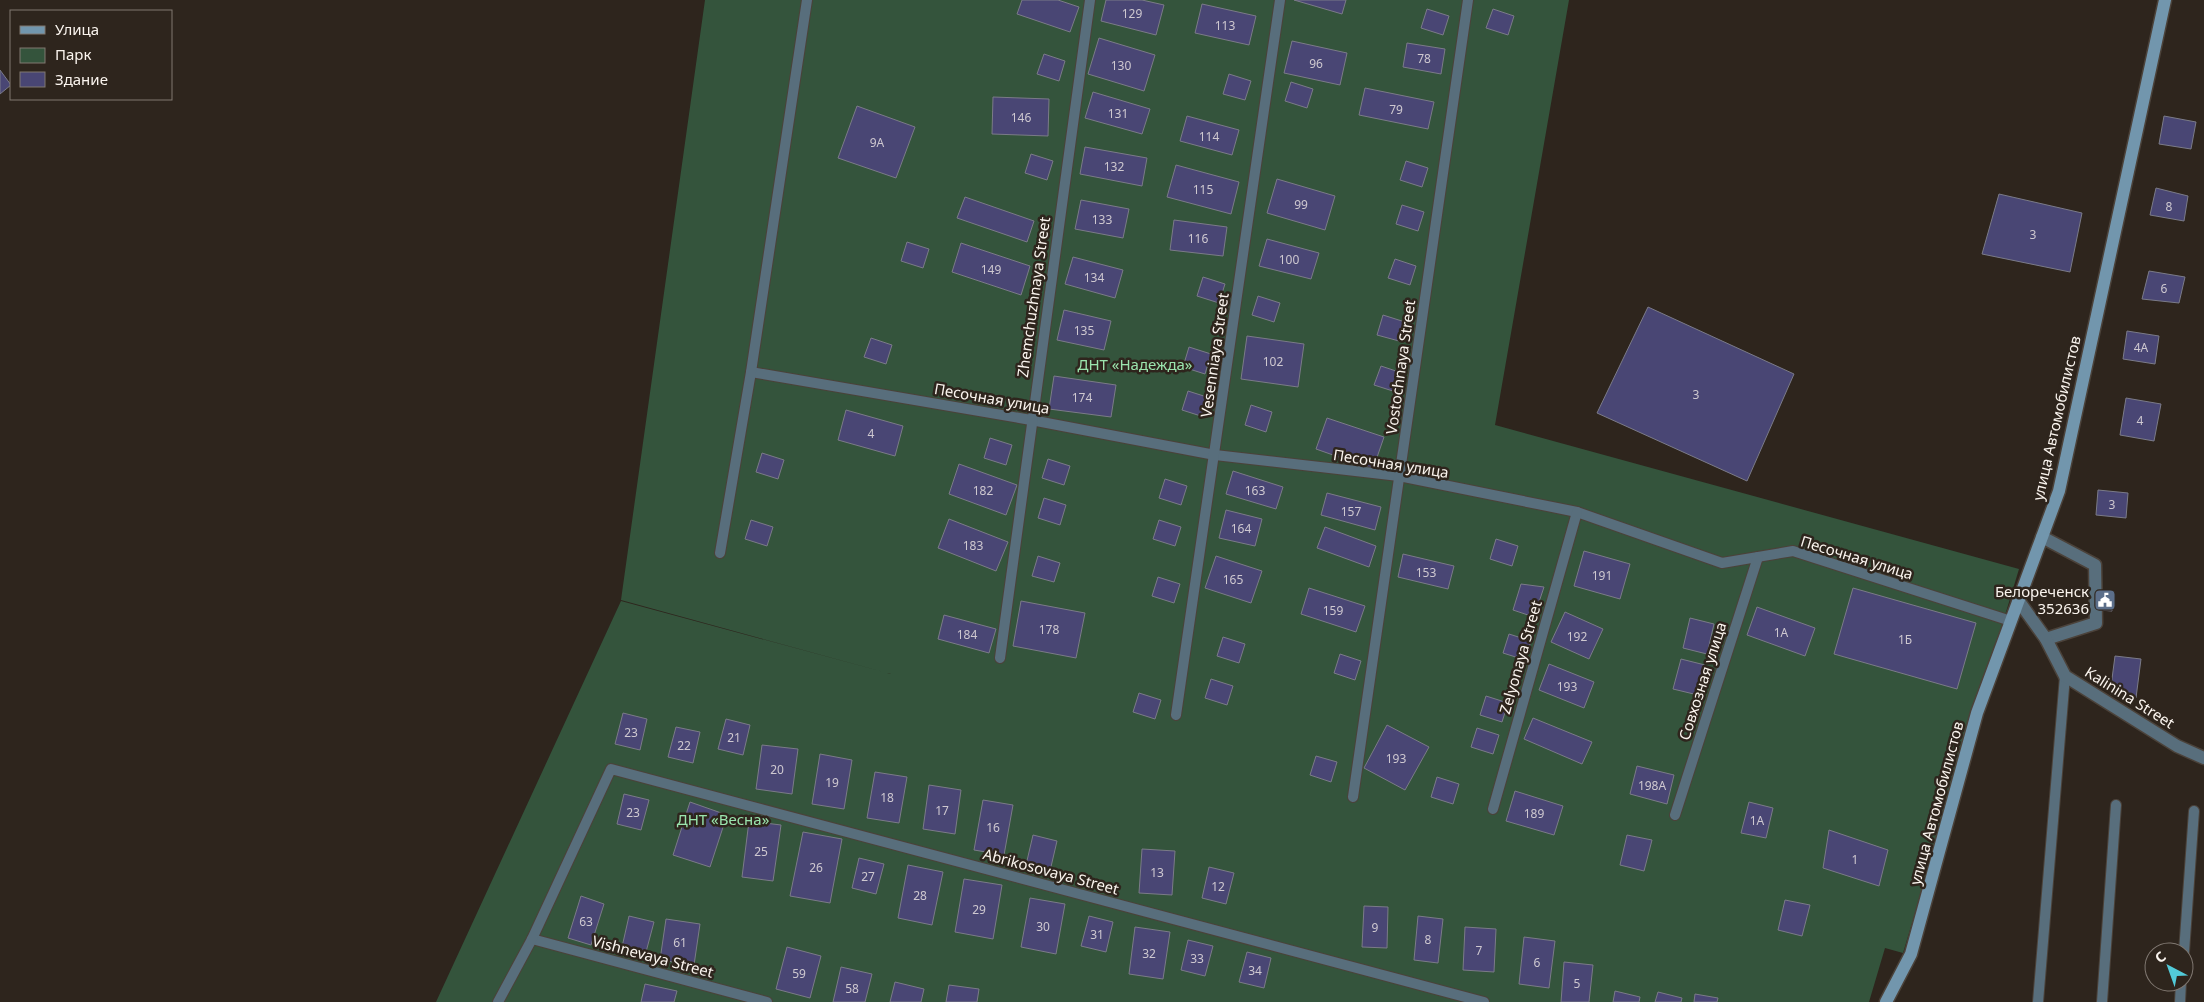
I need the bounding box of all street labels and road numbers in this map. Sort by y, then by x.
street label: Zhemchuzhnaya Street [1012,215,1054,379]
street label: Vesenniaya Street [1195,291,1233,419]
street label: Vostochnaya Street [1381,298,1419,435]
street label: улица Автомобилистов [2027,334,2085,502]
street label: Песочная улица [933,378,1051,418]
street label: Песочная улица [1332,444,1450,482]
street label: Песочная улица [1798,530,1916,584]
street label: Zelyonaya Street [1494,597,1546,716]
street label: Совхозная улица [1673,619,1731,743]
street label: Kalinina Street [2081,661,2179,733]
street label: улица Автомобилистов [1905,719,1967,887]
street label: Abrikosovaya Street [981,843,1122,899]
street label: Vishnevaya Street [590,930,716,982]

